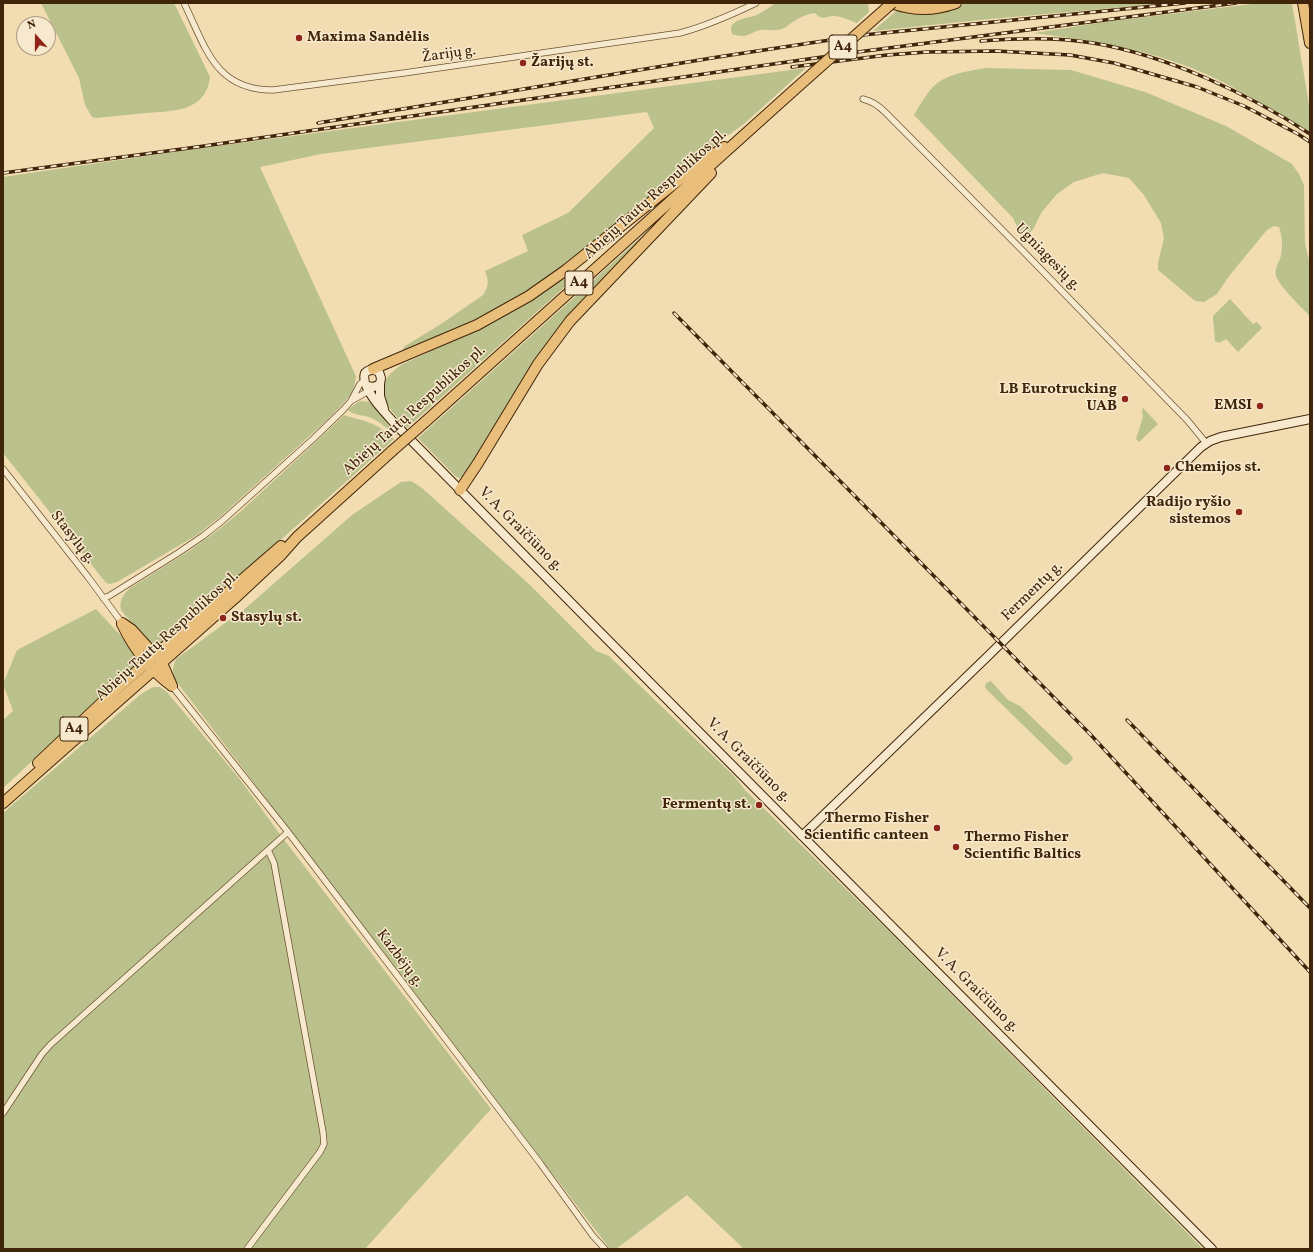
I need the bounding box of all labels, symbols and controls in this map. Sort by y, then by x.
north arrow [16,16,56,56]
text: N [25,17,38,34]
place label: Maxima Sandėlis [307,29,429,47]
marker: Maxima Sandėlis [294,33,304,43]
road number: A4 [829,35,857,59]
street label: Žarijų g. [421,42,477,68]
place label: Žarijų st. [531,54,594,72]
marker: Žarijų st. [518,58,528,68]
street label: Abiejų Tautų Respublikos pl. [581,126,731,264]
street label: Ugniagesių g. [1010,220,1084,296]
road number: A4 [565,271,593,295]
street label: Abiejų Tautų Respublikos pl. [340,342,490,480]
place label: LB Eurotrucking UAB [999,381,1117,416]
marker: LB Eurotrucking UAB [1120,394,1130,404]
place label: EMSI [1214,397,1252,415]
marker: EMSI [1255,401,1265,411]
place label: Chemijos st. [1175,459,1261,477]
marker: Chemijos st. [1162,463,1172,473]
street label: V. A. Graičiūno g. [474,484,566,576]
place label: Radijo ryšio sistemos [1146,494,1231,529]
marker: Radijo ryšio sistemos [1234,507,1244,517]
street label: Stasylų g. [46,508,98,568]
street label: Fermentų g. [999,558,1067,626]
street label: Abiejų Tautų Respublikos pl. [93,568,243,706]
place label: Stasylų st. [231,609,302,627]
marker: Stasylų st. [218,613,228,623]
street label: V. A. Graičiūno g. [702,715,794,807]
road number: A4 [60,717,88,741]
place label: Fermentų st. [662,796,751,814]
marker: Fermentų st. [754,800,764,810]
place label: Thermo Fisher Scientific canteen [804,810,929,845]
marker: Thermo Fisher Scientific canteen [932,823,942,833]
place label: Thermo Fisher Scientific Baltics [964,829,1081,864]
marker: Thermo Fisher Scientific Baltics [951,842,961,852]
street label: Kazbėjų g. [372,927,426,991]
street label: V. A. Graičiūno g. [930,945,1022,1037]

